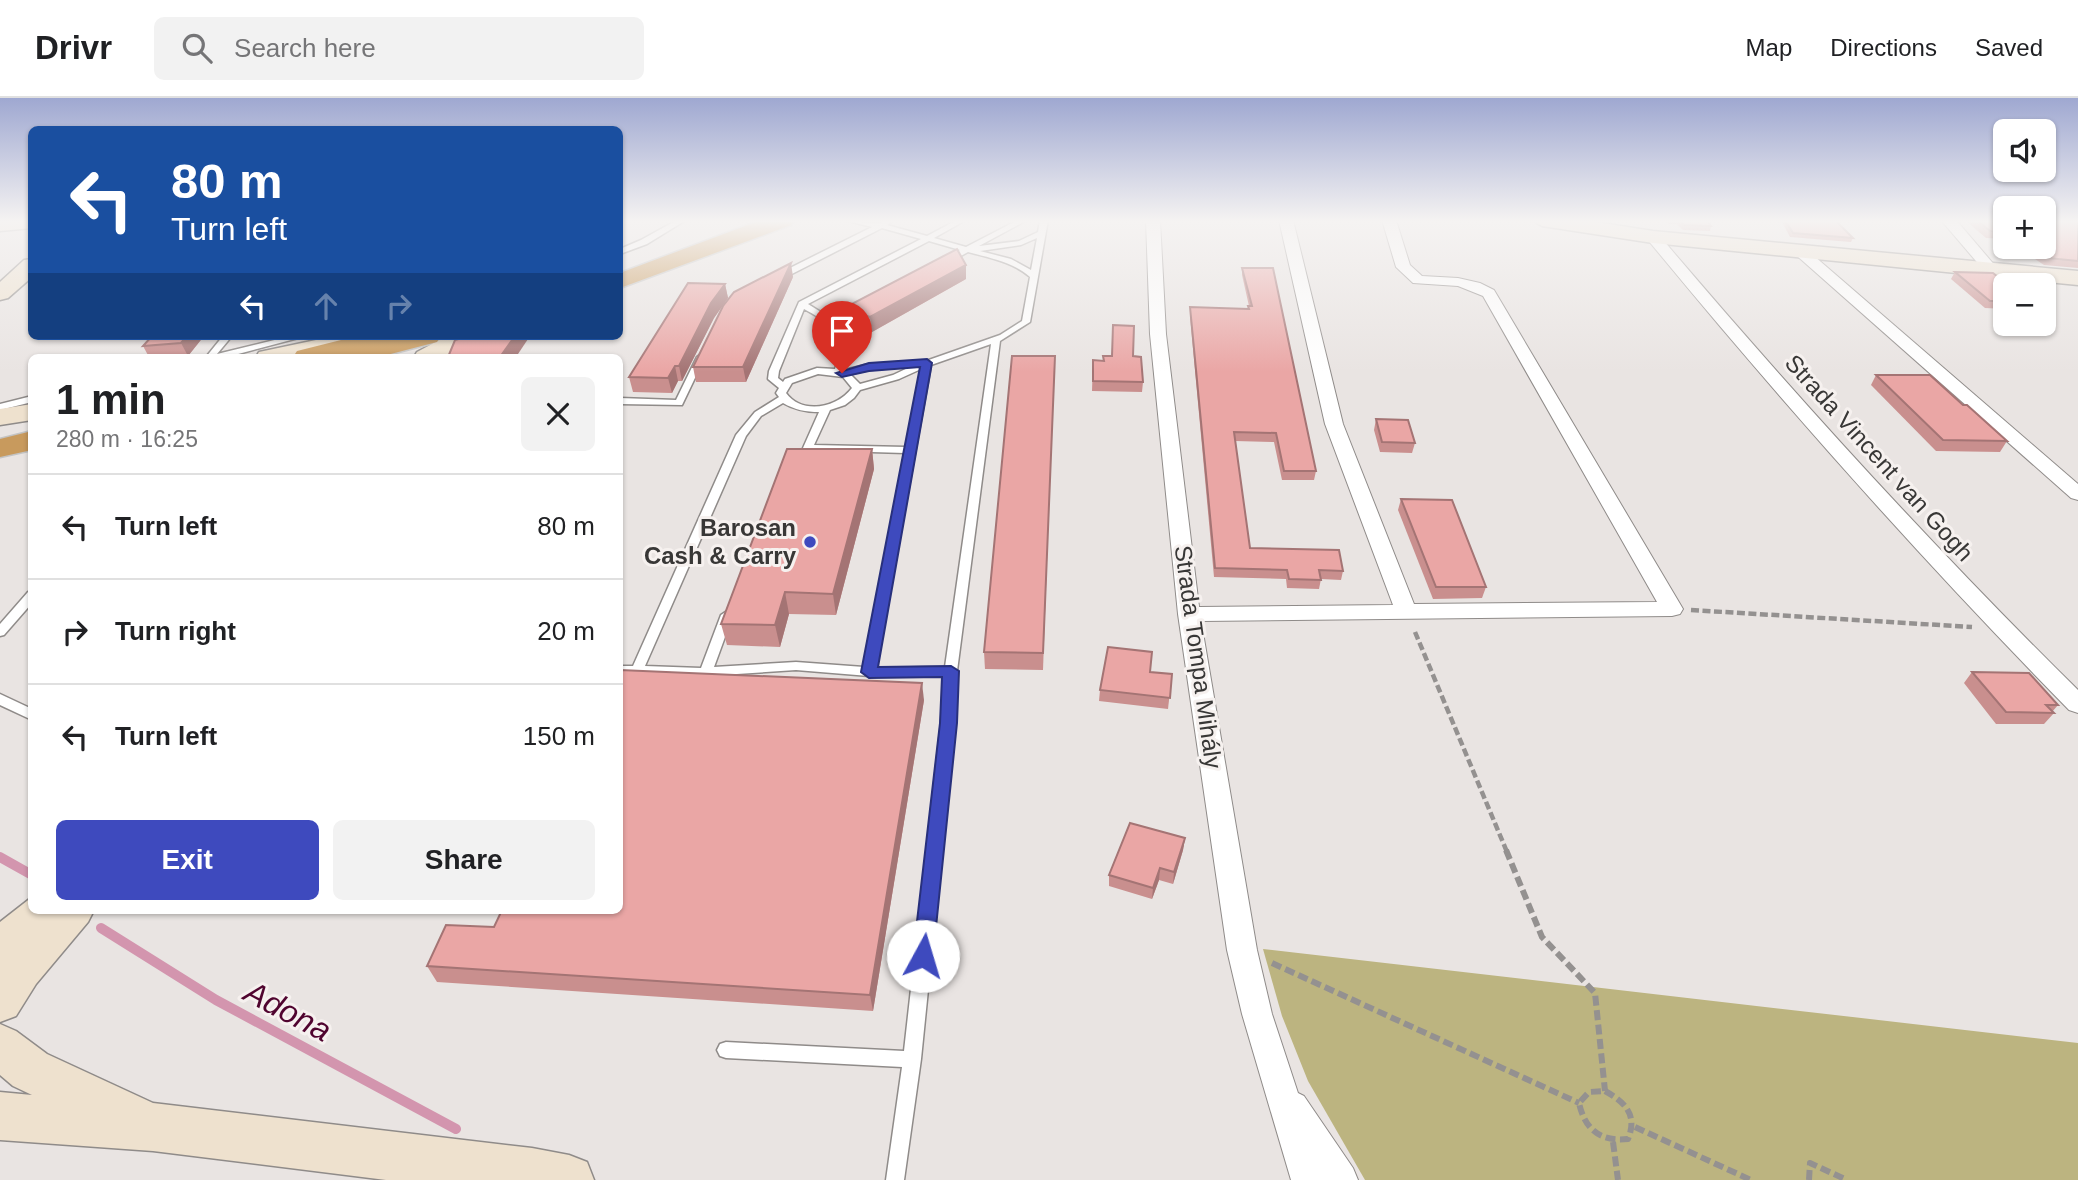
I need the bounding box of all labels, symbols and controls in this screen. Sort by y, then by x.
search box [154,17,644,80]
text: Drivr [35,29,112,66]
icon: search [178,29,216,67]
text: Search here [234,33,376,63]
text: Map [1746,34,1792,61]
text: Directions [1830,34,1937,61]
text: Saved [1975,34,2043,61]
map controls [1993,119,2056,336]
button: sound [1993,119,2056,182]
icon: left [56,154,147,245]
text: 80 m [171,154,283,208]
button: + [1993,196,2056,259]
text: Turn left [171,211,287,247]
button: − [1993,273,2056,336]
icon: left [234,287,272,325]
icon: ahead [307,287,345,325]
icon: right [380,287,418,325]
pin [812,301,872,373]
icon: arrive [823,312,861,350]
street label: Strada Vincent van Gogh [1780,349,1979,566]
text: 1 min [56,376,166,423]
button: close [521,377,595,451]
text: 280 m · 16:25 [56,426,198,452]
icon: left [56,508,94,546]
text: Turn left [115,511,217,541]
text: 80 m [537,511,595,541]
place label: Barosan Cash & Carry [644,514,797,569]
marker: Barosan Cash & Carry [802,534,818,550]
street label: Strada Tompa Mihály [1169,544,1228,770]
icon: right [56,613,94,651]
text: Turn right [115,616,236,646]
text: 20 m [537,616,595,646]
icon: left [56,718,94,756]
text: Turn left [115,721,217,751]
text: 150 m [523,721,595,751]
button: Exit [56,820,319,900]
button: Share [333,820,595,900]
position arrow [886,919,960,993]
water label: Adona [237,972,337,1049]

